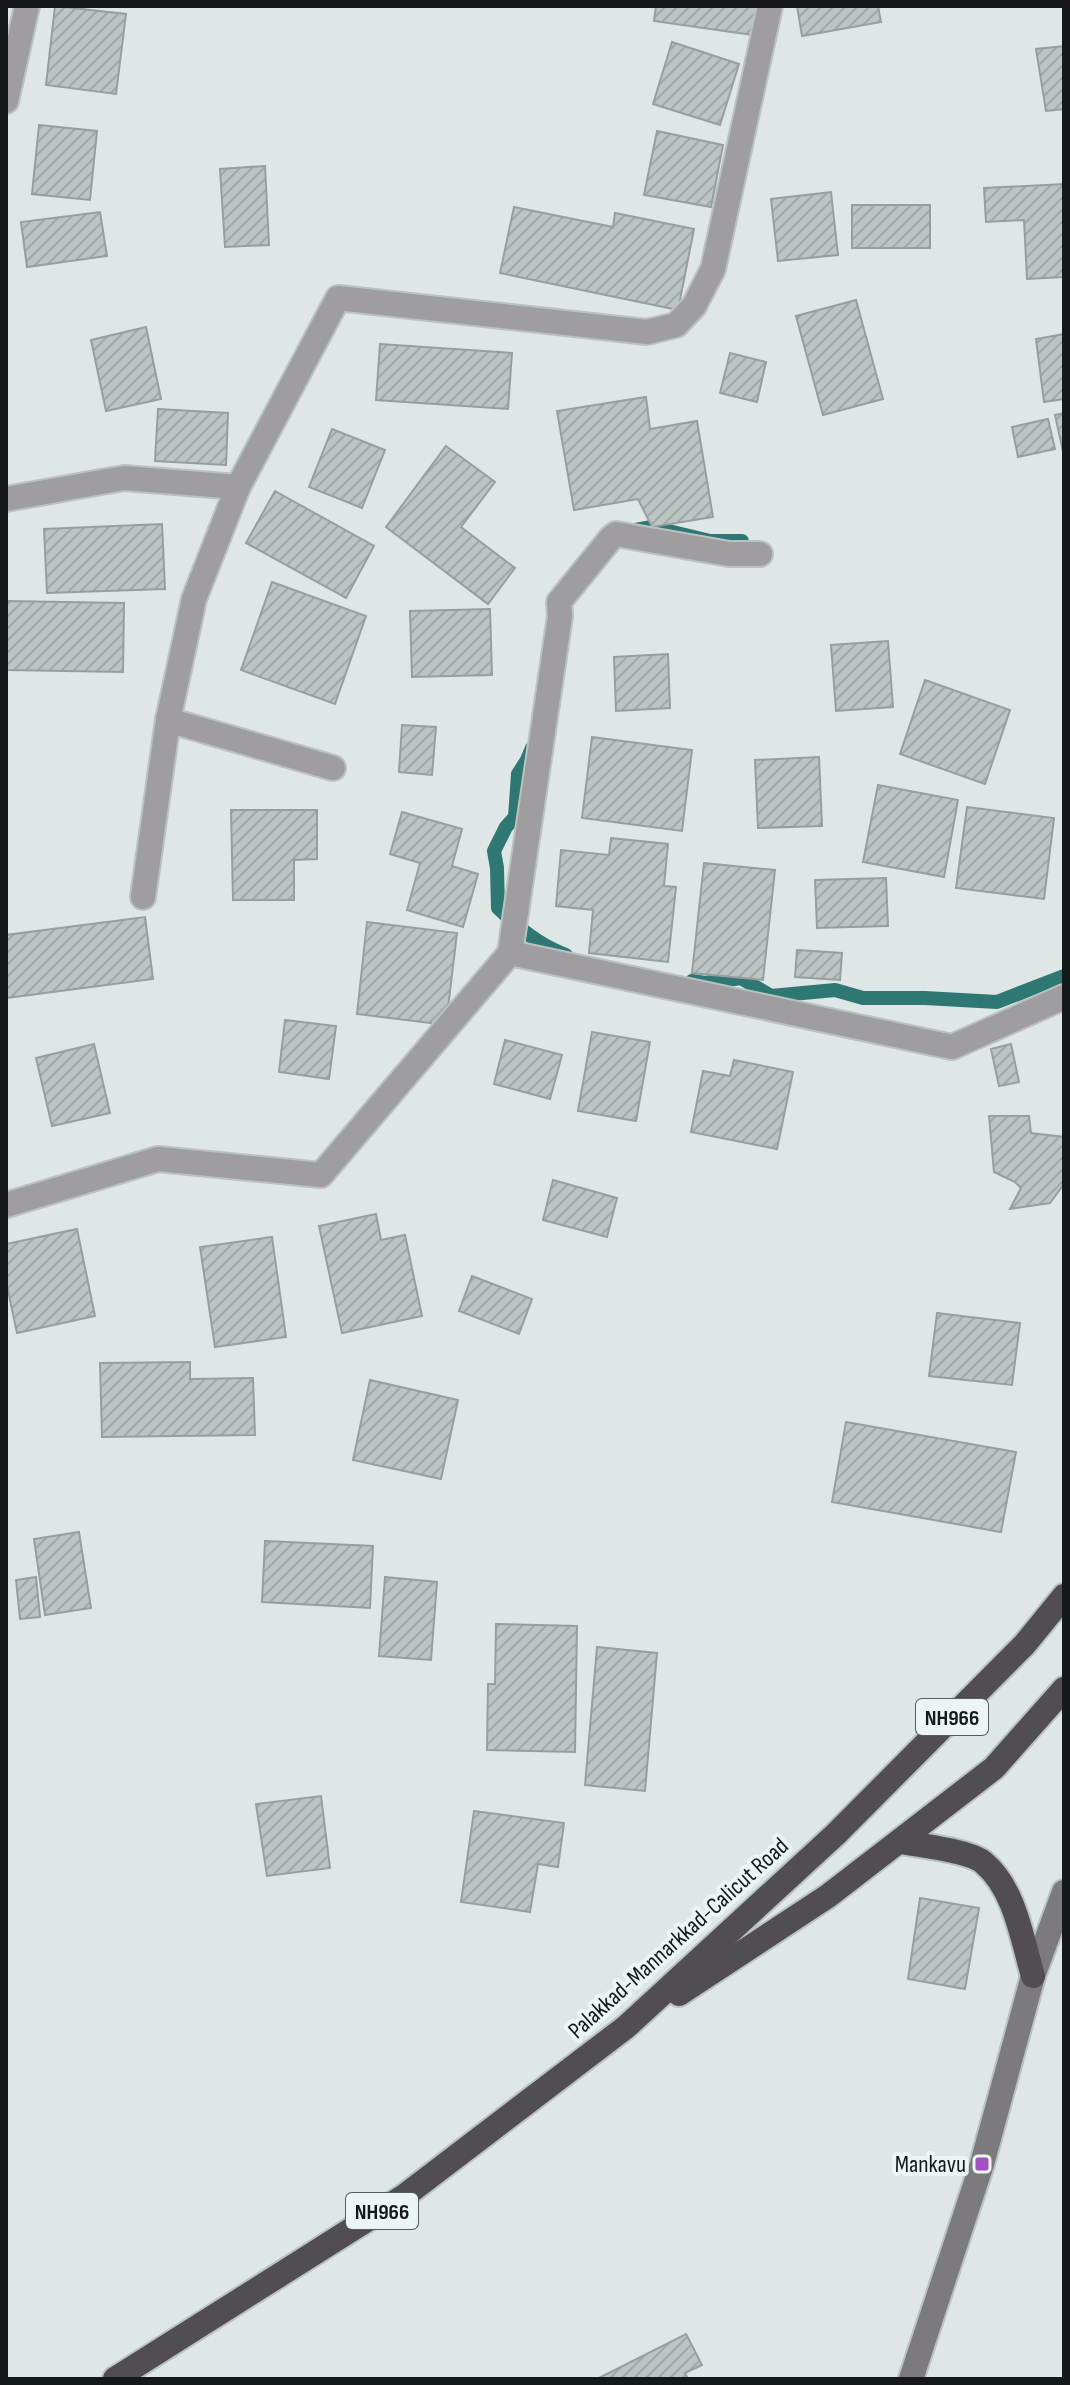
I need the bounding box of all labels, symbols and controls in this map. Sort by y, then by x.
road number: NH966 [916,1699,988,1735]
street label: Palakkad-Mannarkkad-Calicut Road [562,1832,794,2045]
place label: Mankavu [895,2150,966,2179]
marker: Mankavu [973,2155,991,2173]
road number: NH966 [346,2193,418,2229]

